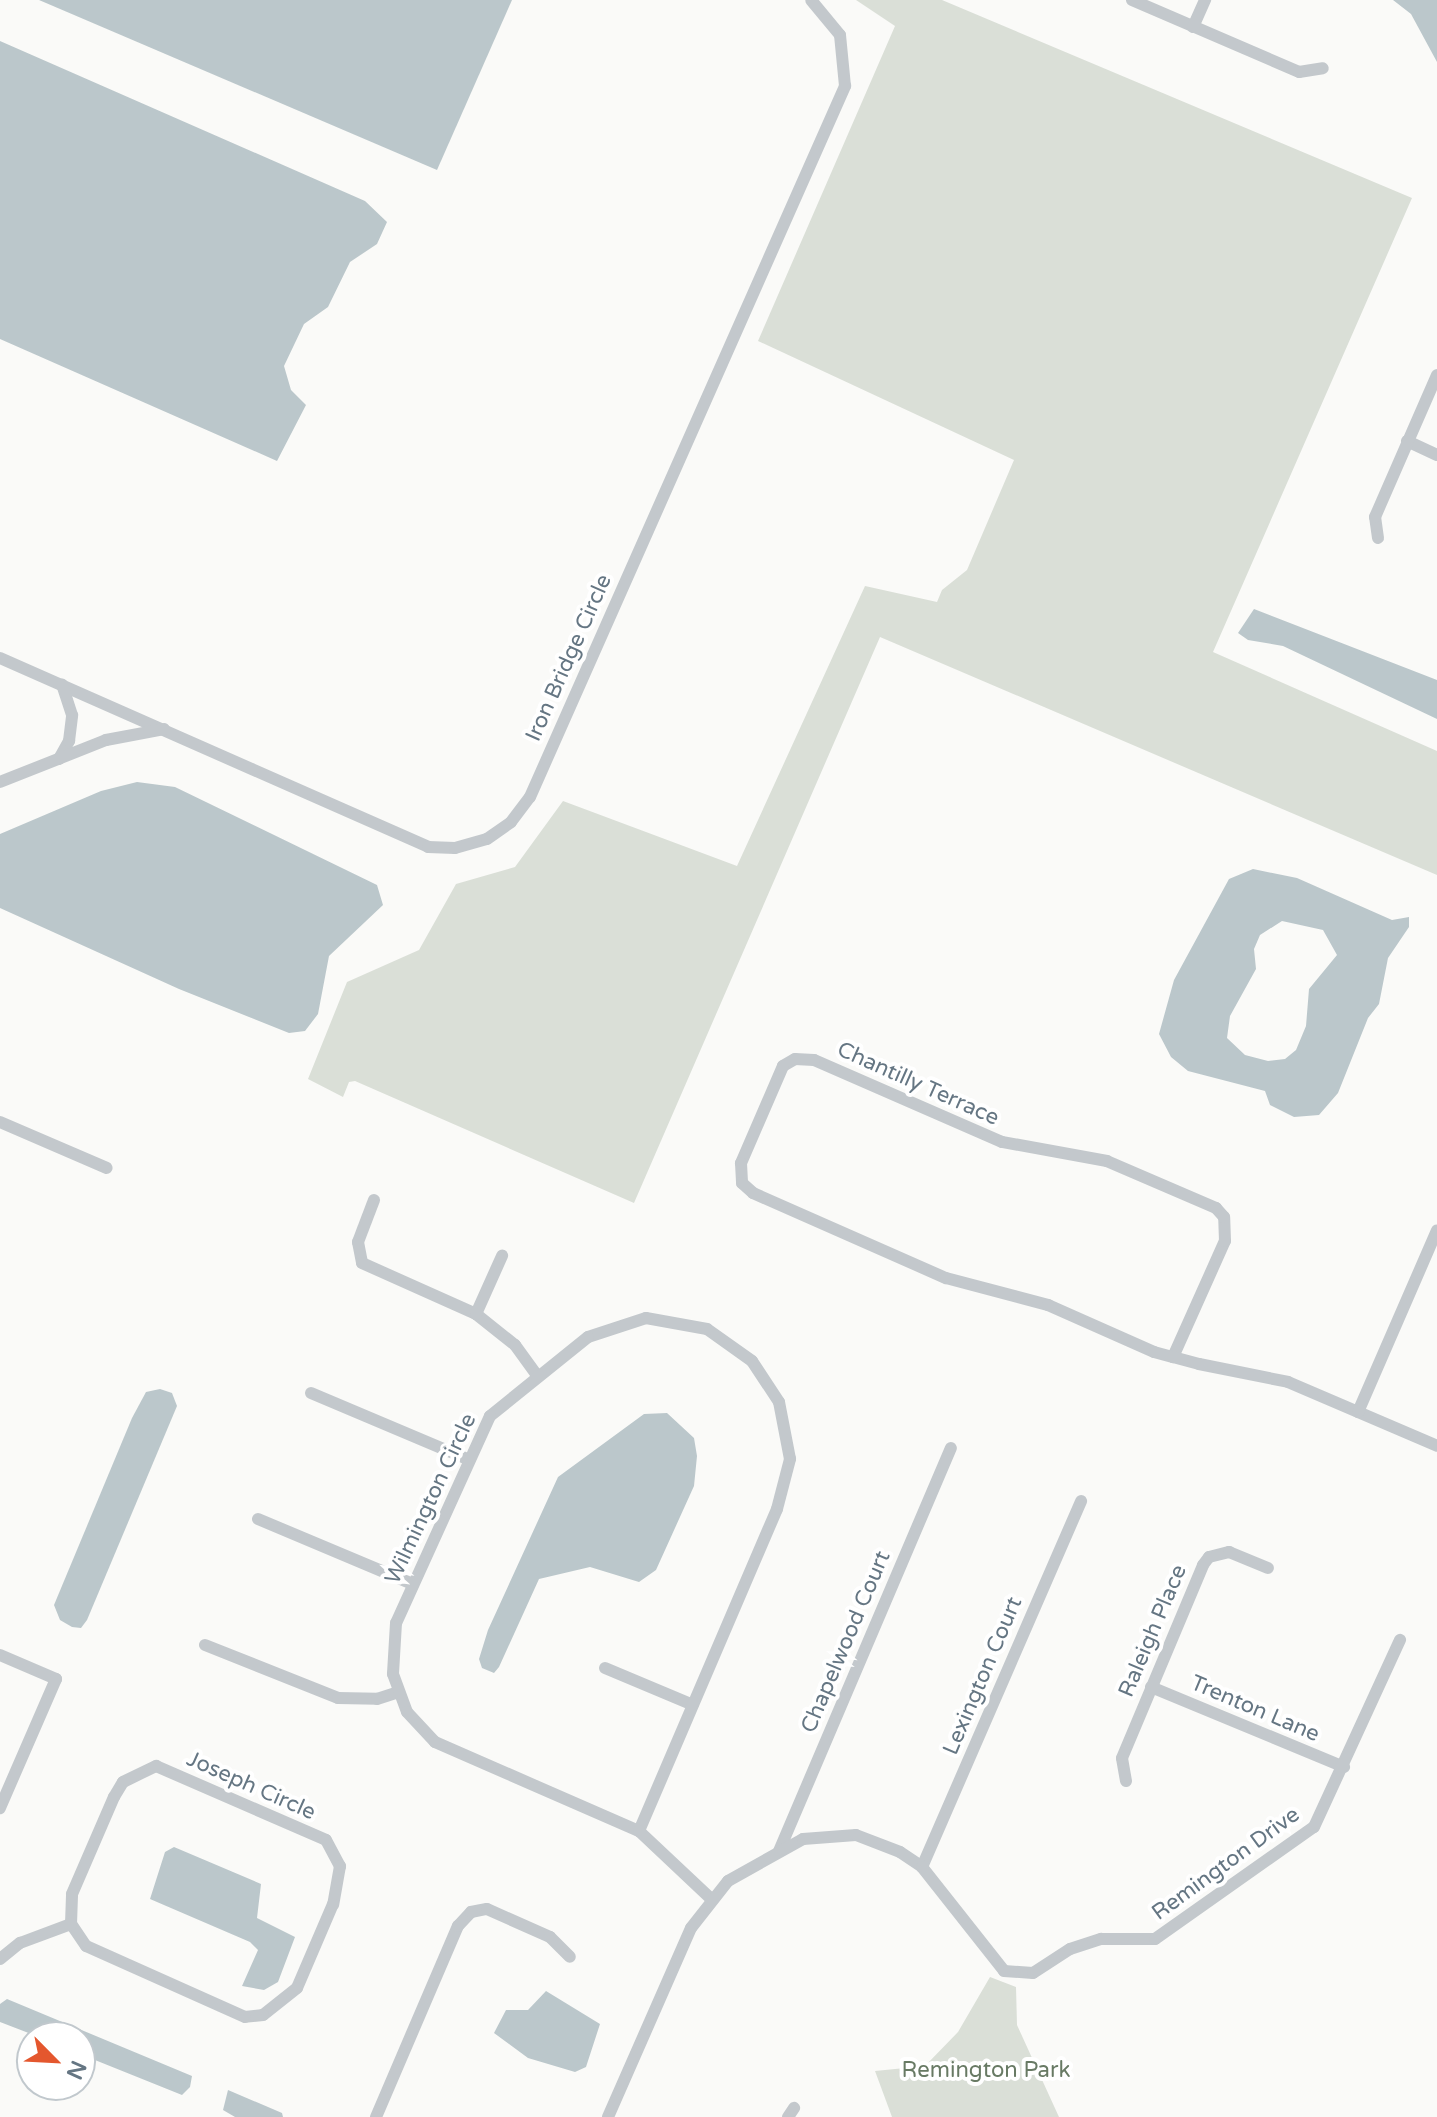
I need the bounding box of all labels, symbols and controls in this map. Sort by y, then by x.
street label: Iron Bridge Circle [520,570,618,746]
street label: Chantilly Terrace [833,1036,1003,1132]
street label: Wilmington Circle [380,1409,482,1589]
street label: Chapelwood Court [796,1547,896,1737]
street label: Raleigh Place [1113,1561,1193,1701]
street label: Lexington Court [938,1593,1028,1759]
street label: Trenton Lane [1187,1670,1323,1748]
street label: Joseph Circle [183,1746,319,1826]
street label: Remington Drive [1147,1802,1305,1926]
north arrow [16,2021,96,2101]
text: N [61,2057,92,2083]
park label: Remington Park [902,2058,1070,2084]

